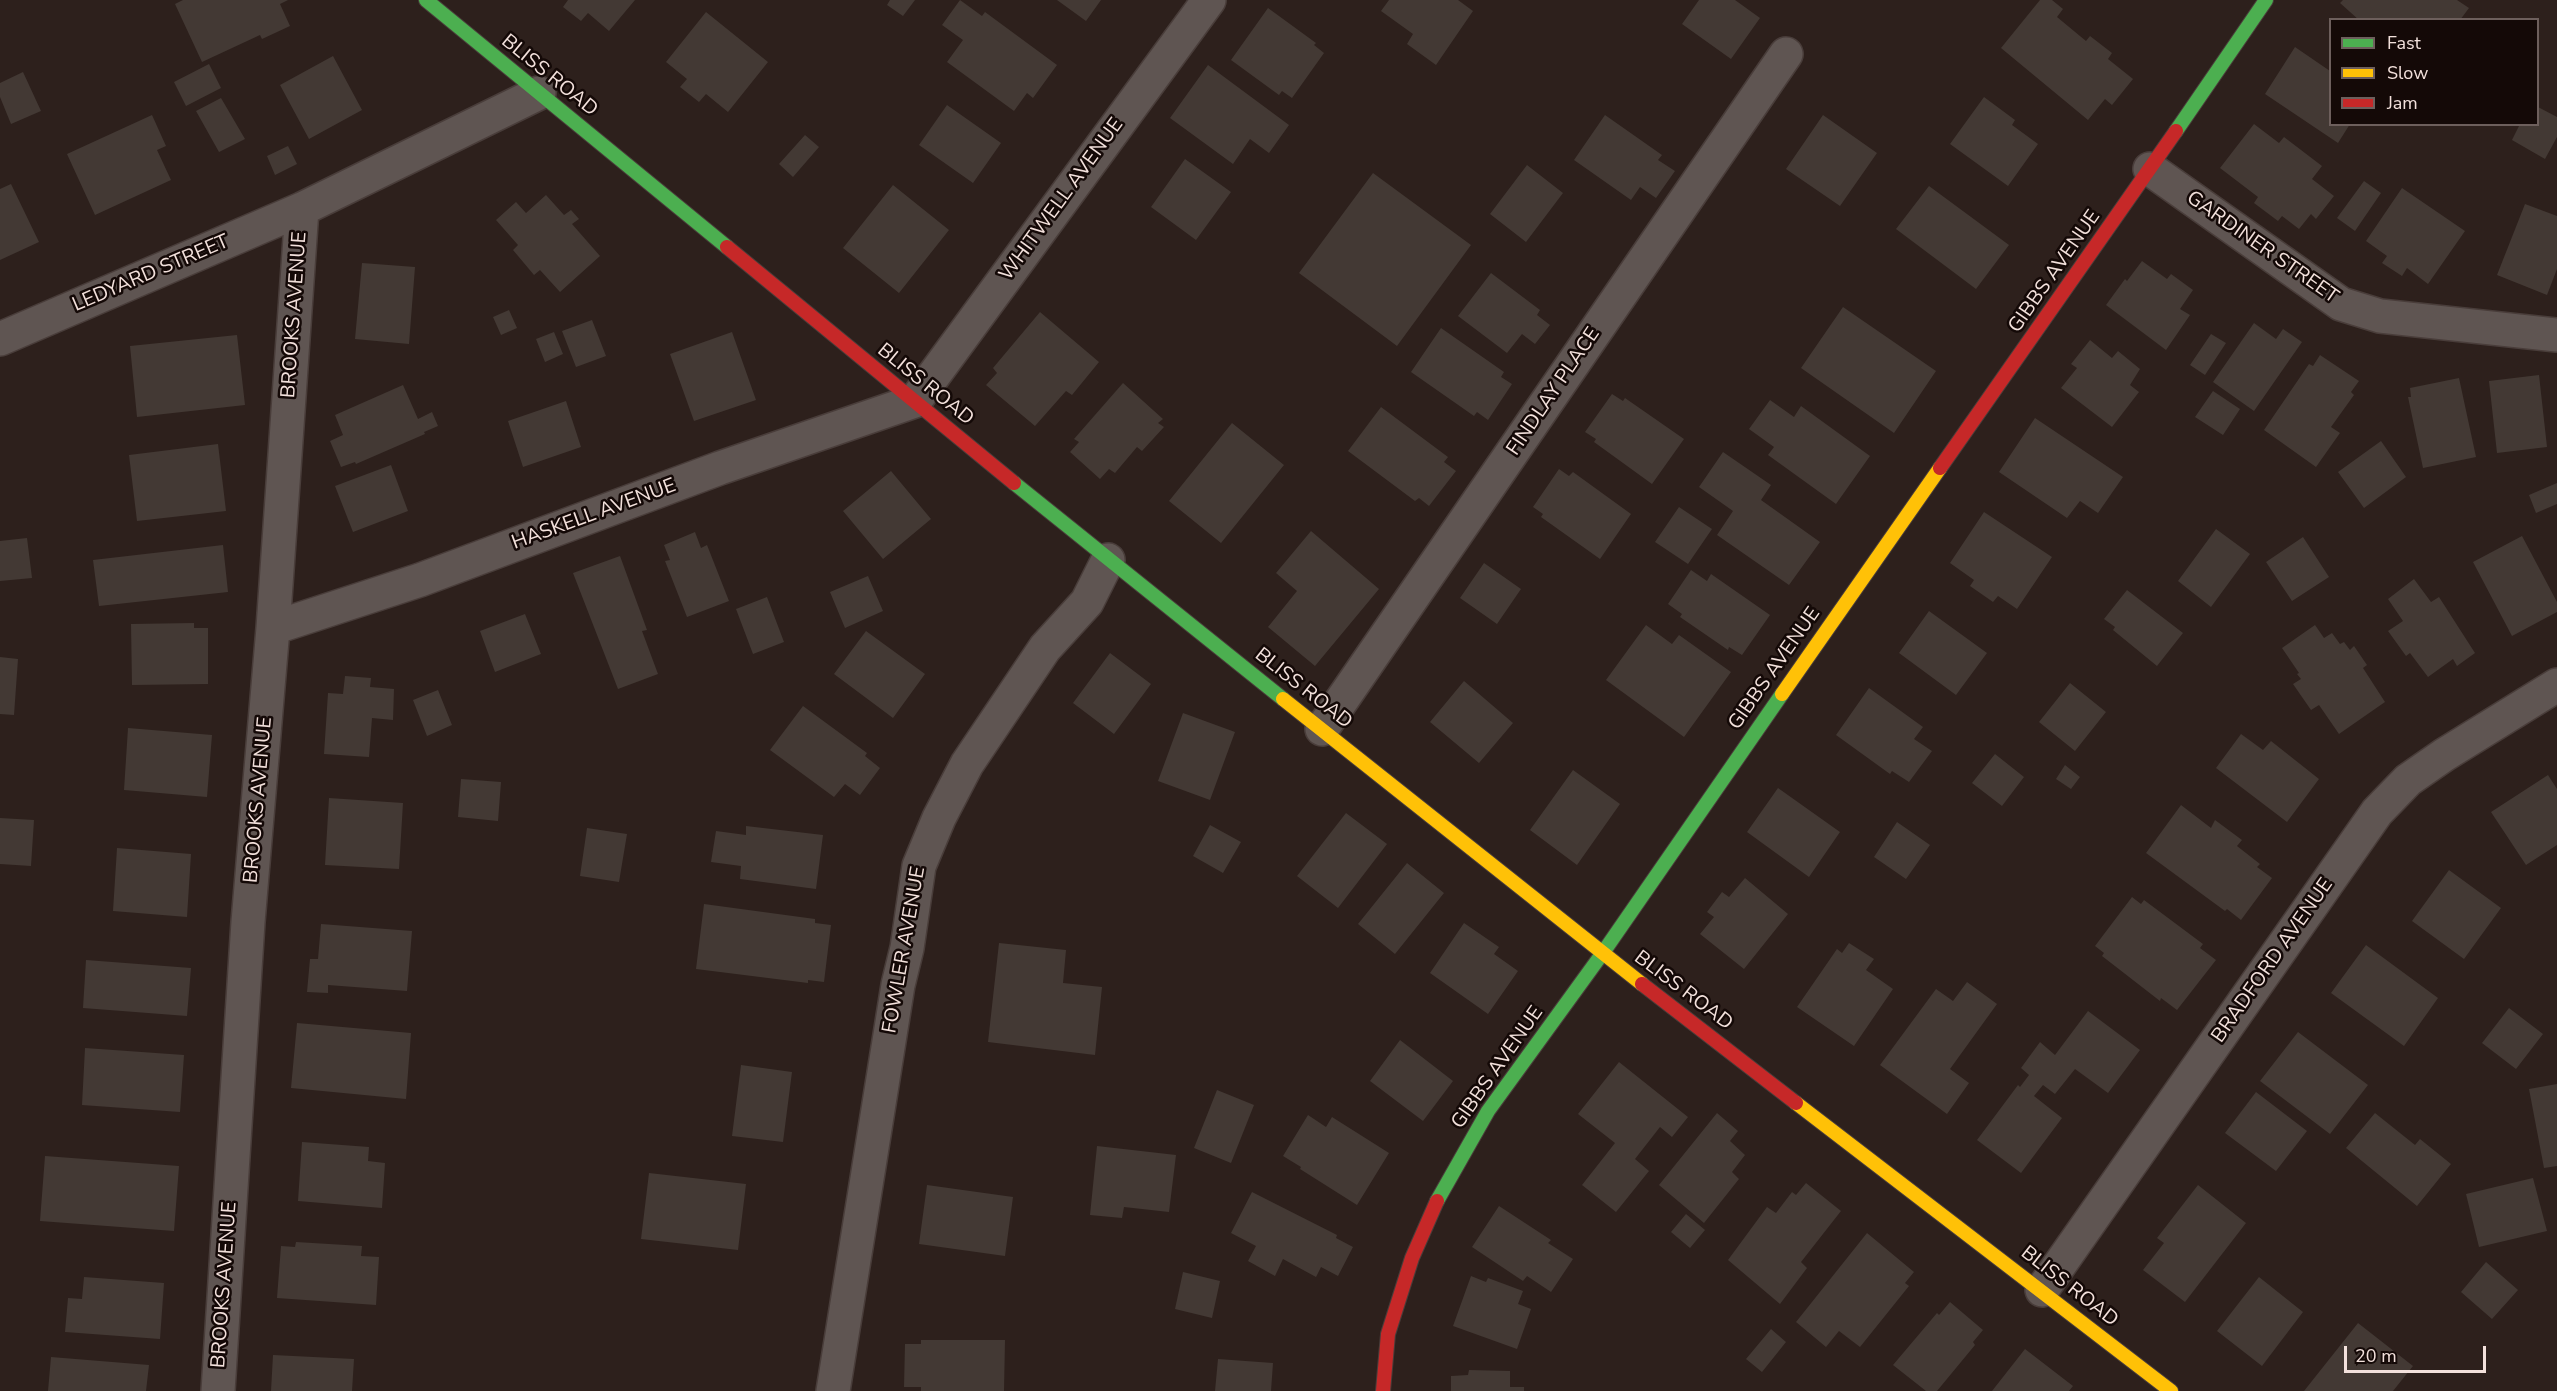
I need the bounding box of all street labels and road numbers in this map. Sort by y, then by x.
street label: BLISS ROAD [496,30,602,122]
street label: WHITWELL AVENUE [995,114,1129,286]
street label: GARDINER STREET [2181,187,2343,309]
street label: GIBBS AVENUE [2004,206,2106,338]
street label: LEDYARD STREET [69,230,233,318]
street label: BROOKS AVENUE [277,231,313,399]
street label: FINDLAY PLACE [1502,323,1606,461]
street label: BLISS ROAD [872,339,978,431]
street label: HASKELL AVENUE [509,474,679,556]
street label: GIBBS AVENUE [1724,603,1826,735]
street label: BLISS ROAD [1250,644,1356,734]
street label: BROOKS AVENUE [240,716,278,884]
street label: FOWLER AVENUE [879,865,931,1035]
street label: BRADFORD AVENUE [2207,874,2339,1048]
street label: BLISS ROAD [1629,946,1737,1036]
street label: GIBBS AVENUE [1447,1002,1549,1134]
street label: BROOKS AVENUE [207,1201,243,1369]
street label: BLISS ROAD [2016,1242,2122,1332]

